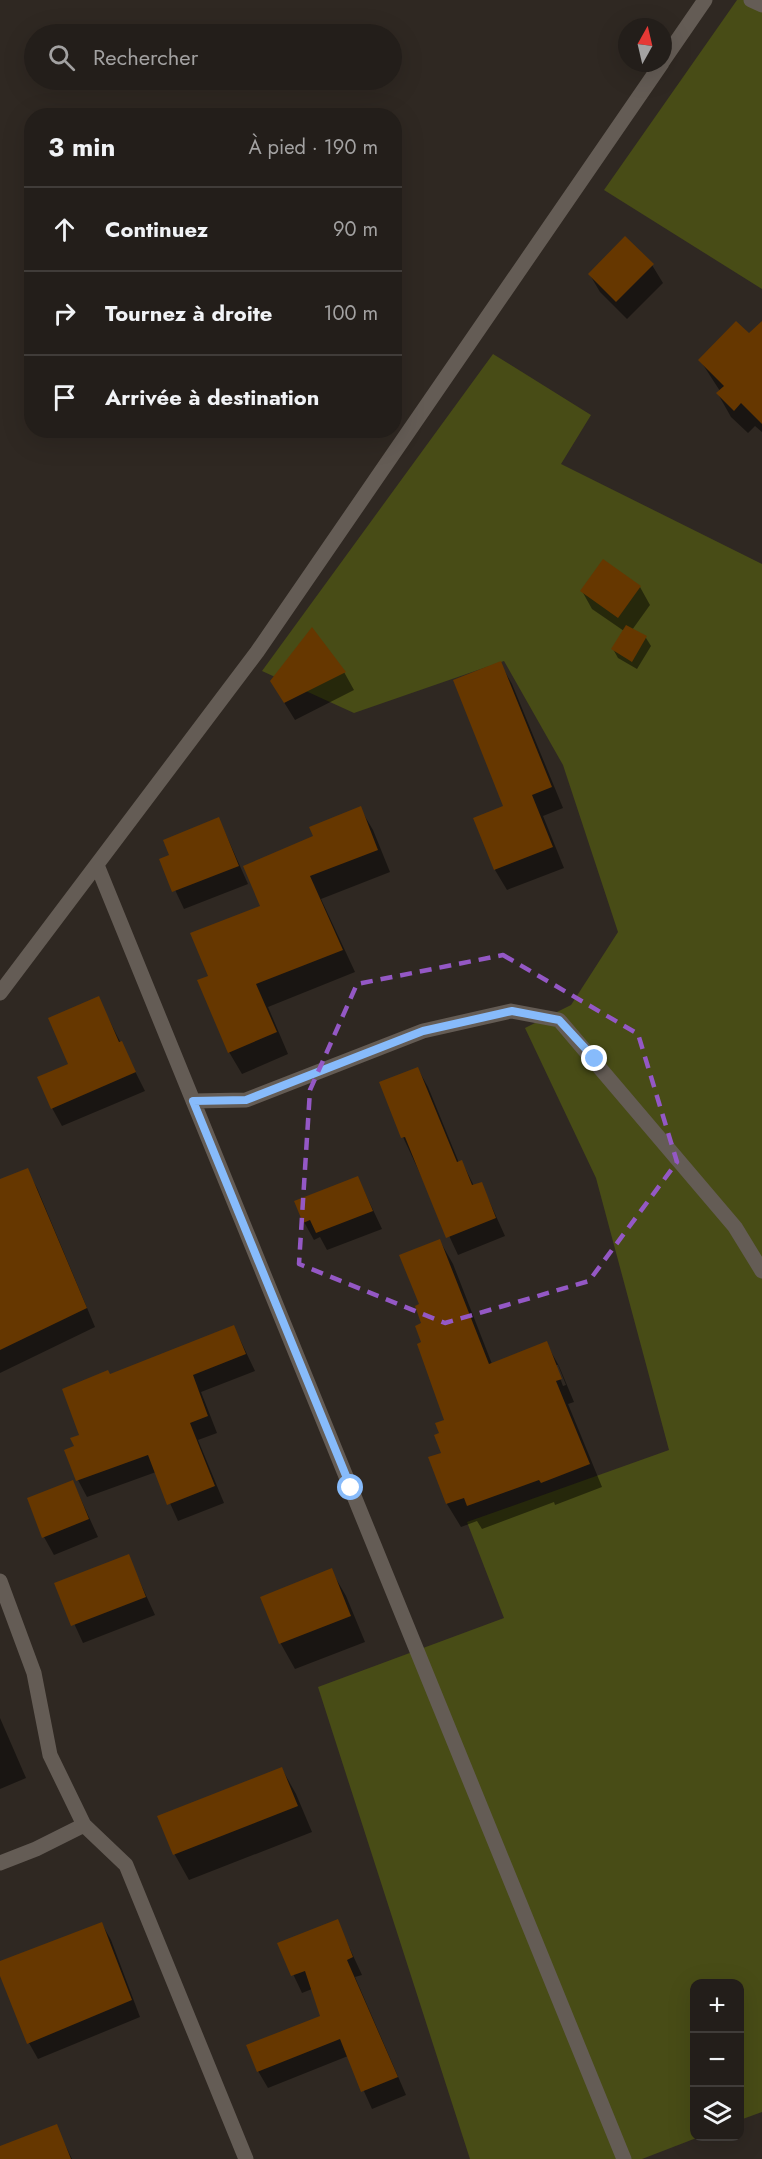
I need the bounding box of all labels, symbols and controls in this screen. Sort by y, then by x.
north arrow [618,18,672,72]
search box [24,24,402,90]
icon: search [45,41,78,74]
text: Rechercher [93,41,198,73]
text: 3 min [48,128,115,166]
text: À pied · 190 m [248,133,378,162]
icon: ahead [48,213,81,246]
text: Continuez [105,213,208,245]
text: 90 m [333,215,378,244]
icon: right [48,297,81,330]
text: Tournez à droite [105,297,272,329]
text: 100 m [323,299,378,328]
icon: arrive [48,381,81,414]
text: Arrivée à destination [105,381,319,413]
route end [581,1045,607,1071]
route start [337,1474,363,1500]
map controls [690,1979,744,2141]
button: + [690,1979,744,2033]
button: − [690,2033,744,2087]
button: layers [690,2087,744,2141]

